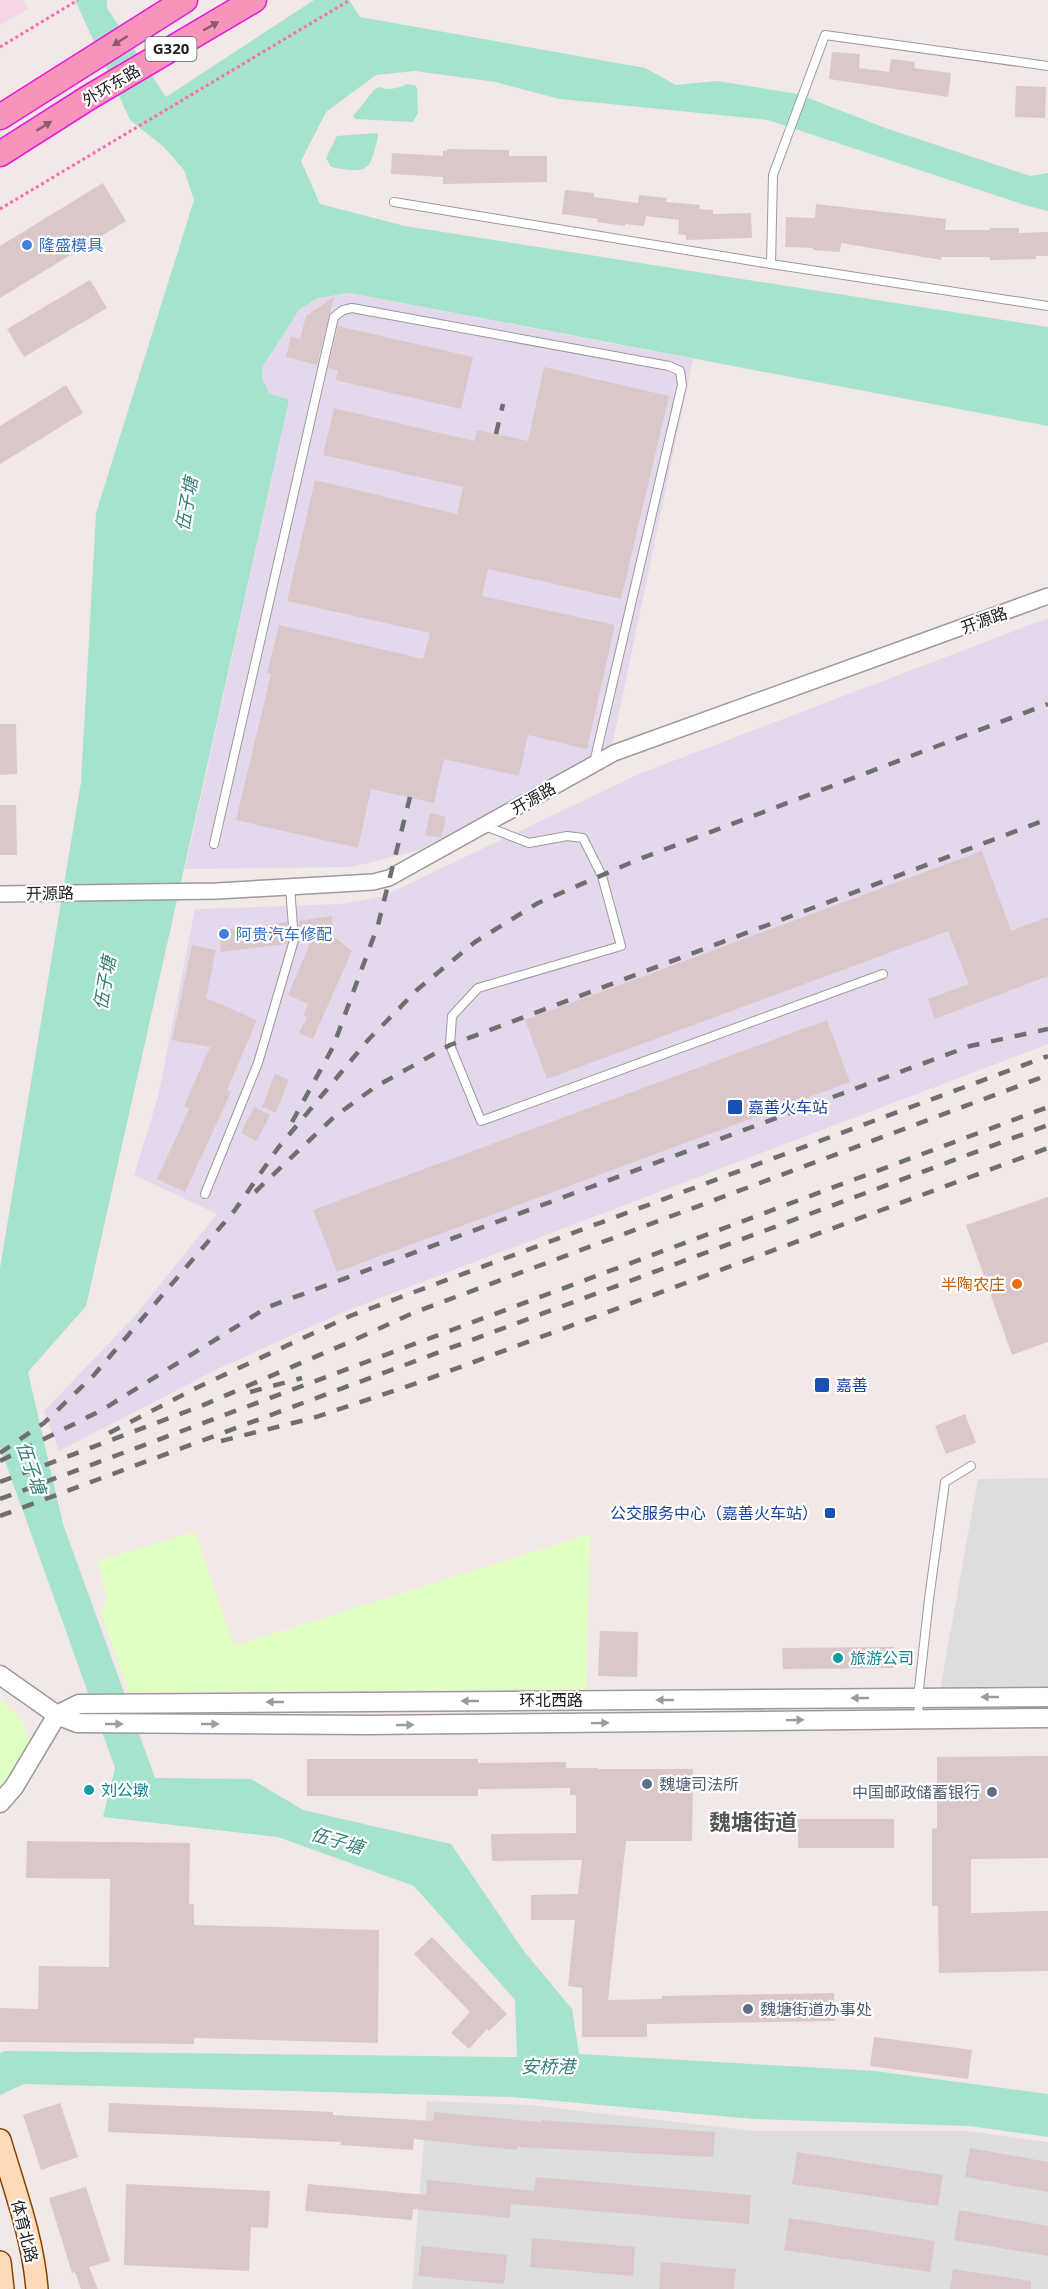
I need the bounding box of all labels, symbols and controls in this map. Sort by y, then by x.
one-way arrow [203,20,219,31]
one-way arrow [112,35,128,46]
road number: G320 [146,37,196,61]
street label: 外环东路 [78,59,144,111]
one-way arrow [36,120,52,131]
place label: 隆盛模具 [39,234,103,256]
marker: 隆盛模具 [20,238,34,252]
water label: 伍子塘 [170,472,203,532]
street label: 开源路 [958,601,1010,639]
street label: 开源路 [507,777,559,819]
street label: 开源路 [26,882,74,904]
place label: 阿贵汽车修配 [236,923,332,945]
marker: 阿贵汽车修配 [217,927,231,941]
water label: 伍子塘 [88,951,121,1011]
place label: 嘉善火车站 [748,1096,828,1118]
marker: 嘉善火车站 [726,1098,744,1116]
place label: 半陶农庄 [941,1273,1005,1295]
marker: 半陶农庄 [1010,1277,1024,1291]
place label: 嘉善 [836,1374,868,1396]
marker: 嘉善 [813,1376,831,1394]
water label: 伍子塘 [12,1438,53,1500]
place label: 公交服务中心（嘉善火车站） [610,1502,818,1524]
marker: 公交服务中心（嘉善火车站） [823,1506,837,1520]
place label: 旅游公司 [850,1647,914,1669]
marker: 旅游公司 [831,1651,845,1665]
street label: 环北西路 [519,1689,583,1711]
one-way arrow [980,1692,999,1702]
one-way arrow [850,1693,869,1703]
one-way arrow [655,1695,674,1705]
one-way arrow [460,1696,479,1706]
one-way arrow [265,1697,284,1707]
one-way arrow [785,1716,804,1725]
one-way arrow [590,1718,609,1728]
one-way arrow [104,1719,123,1729]
one-way arrow [200,1719,219,1729]
one-way arrow [395,1720,414,1730]
place label: 魏塘司法所 [659,1773,739,1795]
marker: 魏塘司法所 [640,1777,654,1791]
place label: 刘公墩 [101,1779,149,1801]
place label: 中国邮政储蓄银行 [852,1781,980,1803]
marker: 刘公墩 [82,1783,96,1797]
marker: 中国邮政储蓄银行 [985,1785,999,1799]
district label: 魏塘街道 [709,1806,797,1836]
water label: 伍子塘 [308,1821,369,1860]
place label: 魏塘街道办事处 [760,1998,872,2020]
marker: 魏塘街道办事处 [741,2002,755,2016]
water label: 安桥港 [521,2054,578,2078]
street label: 体育北路 [7,2197,43,2265]

